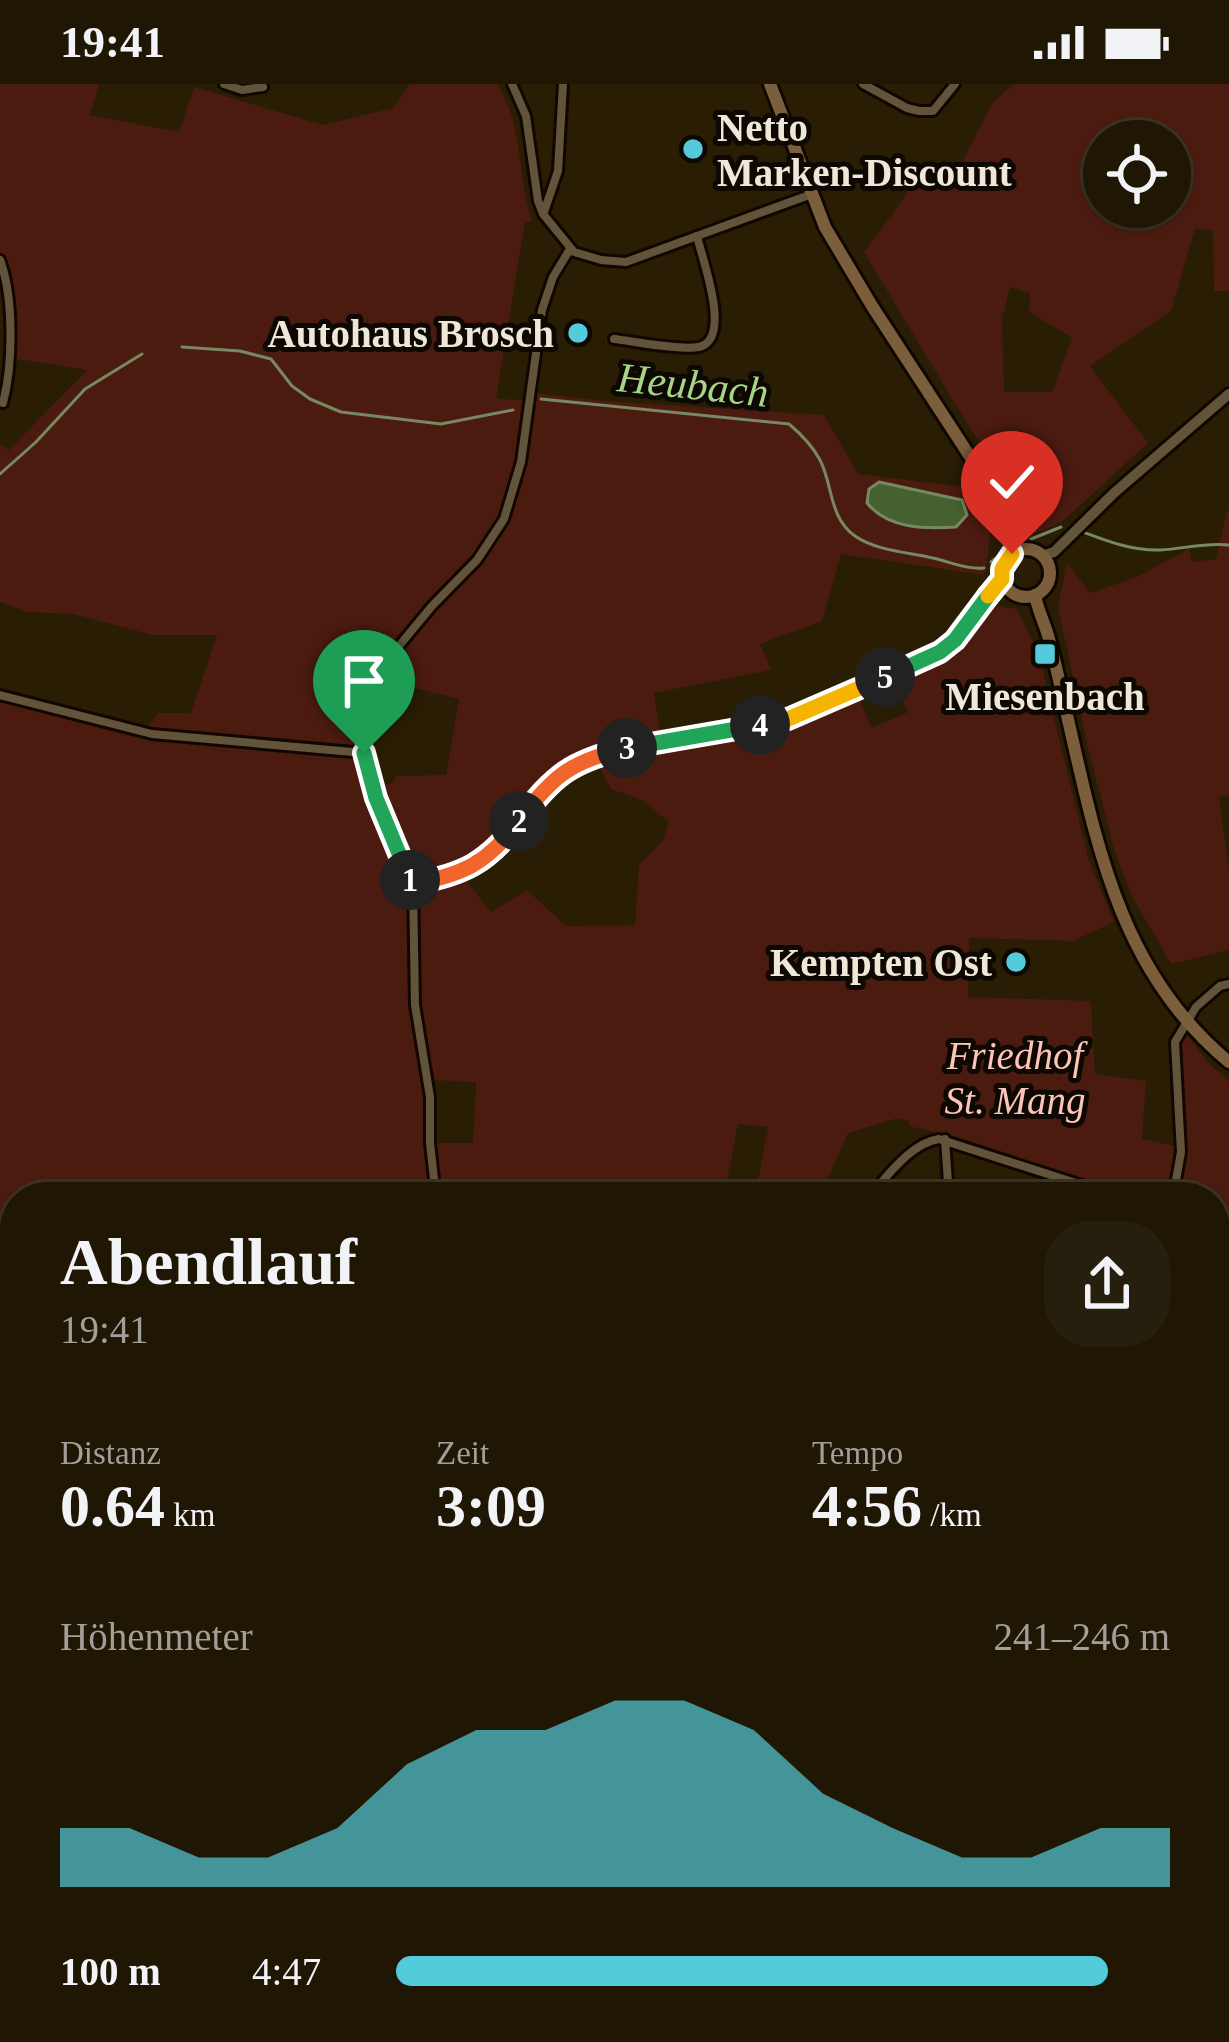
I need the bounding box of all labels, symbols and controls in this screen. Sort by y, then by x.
text: 19:41 [60,17,165,67]
place label: Netto Marken-Discount [717,106,1012,194]
map controls [1083,120,1191,228]
button: locate [1083,120,1191,228]
marker: Netto Marken-Discount [680,136,706,162]
place label: Autohaus Brosch [268,312,554,355]
marker: Autohaus Brosch [565,320,591,346]
water label: Heubach [614,354,771,416]
pin [961,431,1063,554]
icon: check [979,449,1045,515]
pin [313,630,415,753]
marker: Miesenbach [1032,641,1058,667]
pin: 5 [855,647,915,707]
icon: arrive [331,648,397,714]
text: 5 [877,659,893,695]
place label: Miesenbach [945,675,1145,718]
pin: 4 [730,695,790,755]
text: 4 [752,707,768,743]
pin: 3 [597,718,657,778]
text: 3 [619,730,635,766]
pin: 2 [489,791,549,851]
text: 2 [511,803,527,839]
pin: 1 [380,850,440,910]
text: 1 [402,862,418,898]
place label: Kempten Ost [770,941,992,985]
marker: Kempten Ost [1003,949,1029,975]
park label: Friedhof St. Mang [945,1034,1088,1123]
button: share [1044,1221,1170,1347]
text: Abendlauf [60,1225,357,1298]
text: 19:41 [60,1308,149,1351]
text: Distanz [60,1435,161,1471]
text: Zeit [436,1435,489,1471]
text: Tempo [812,1435,903,1471]
text: 0.64 [60,1473,165,1539]
text: 3:09 [436,1473,546,1539]
text: 4:56 [812,1473,922,1539]
text: km [165,1497,215,1533]
text: /km [922,1497,982,1533]
text: Höhenmeter [60,1615,253,1658]
text: 241–246 m [993,1615,1170,1658]
text: 100 m [60,1950,161,1993]
text: 4:47 [252,1950,321,1993]

